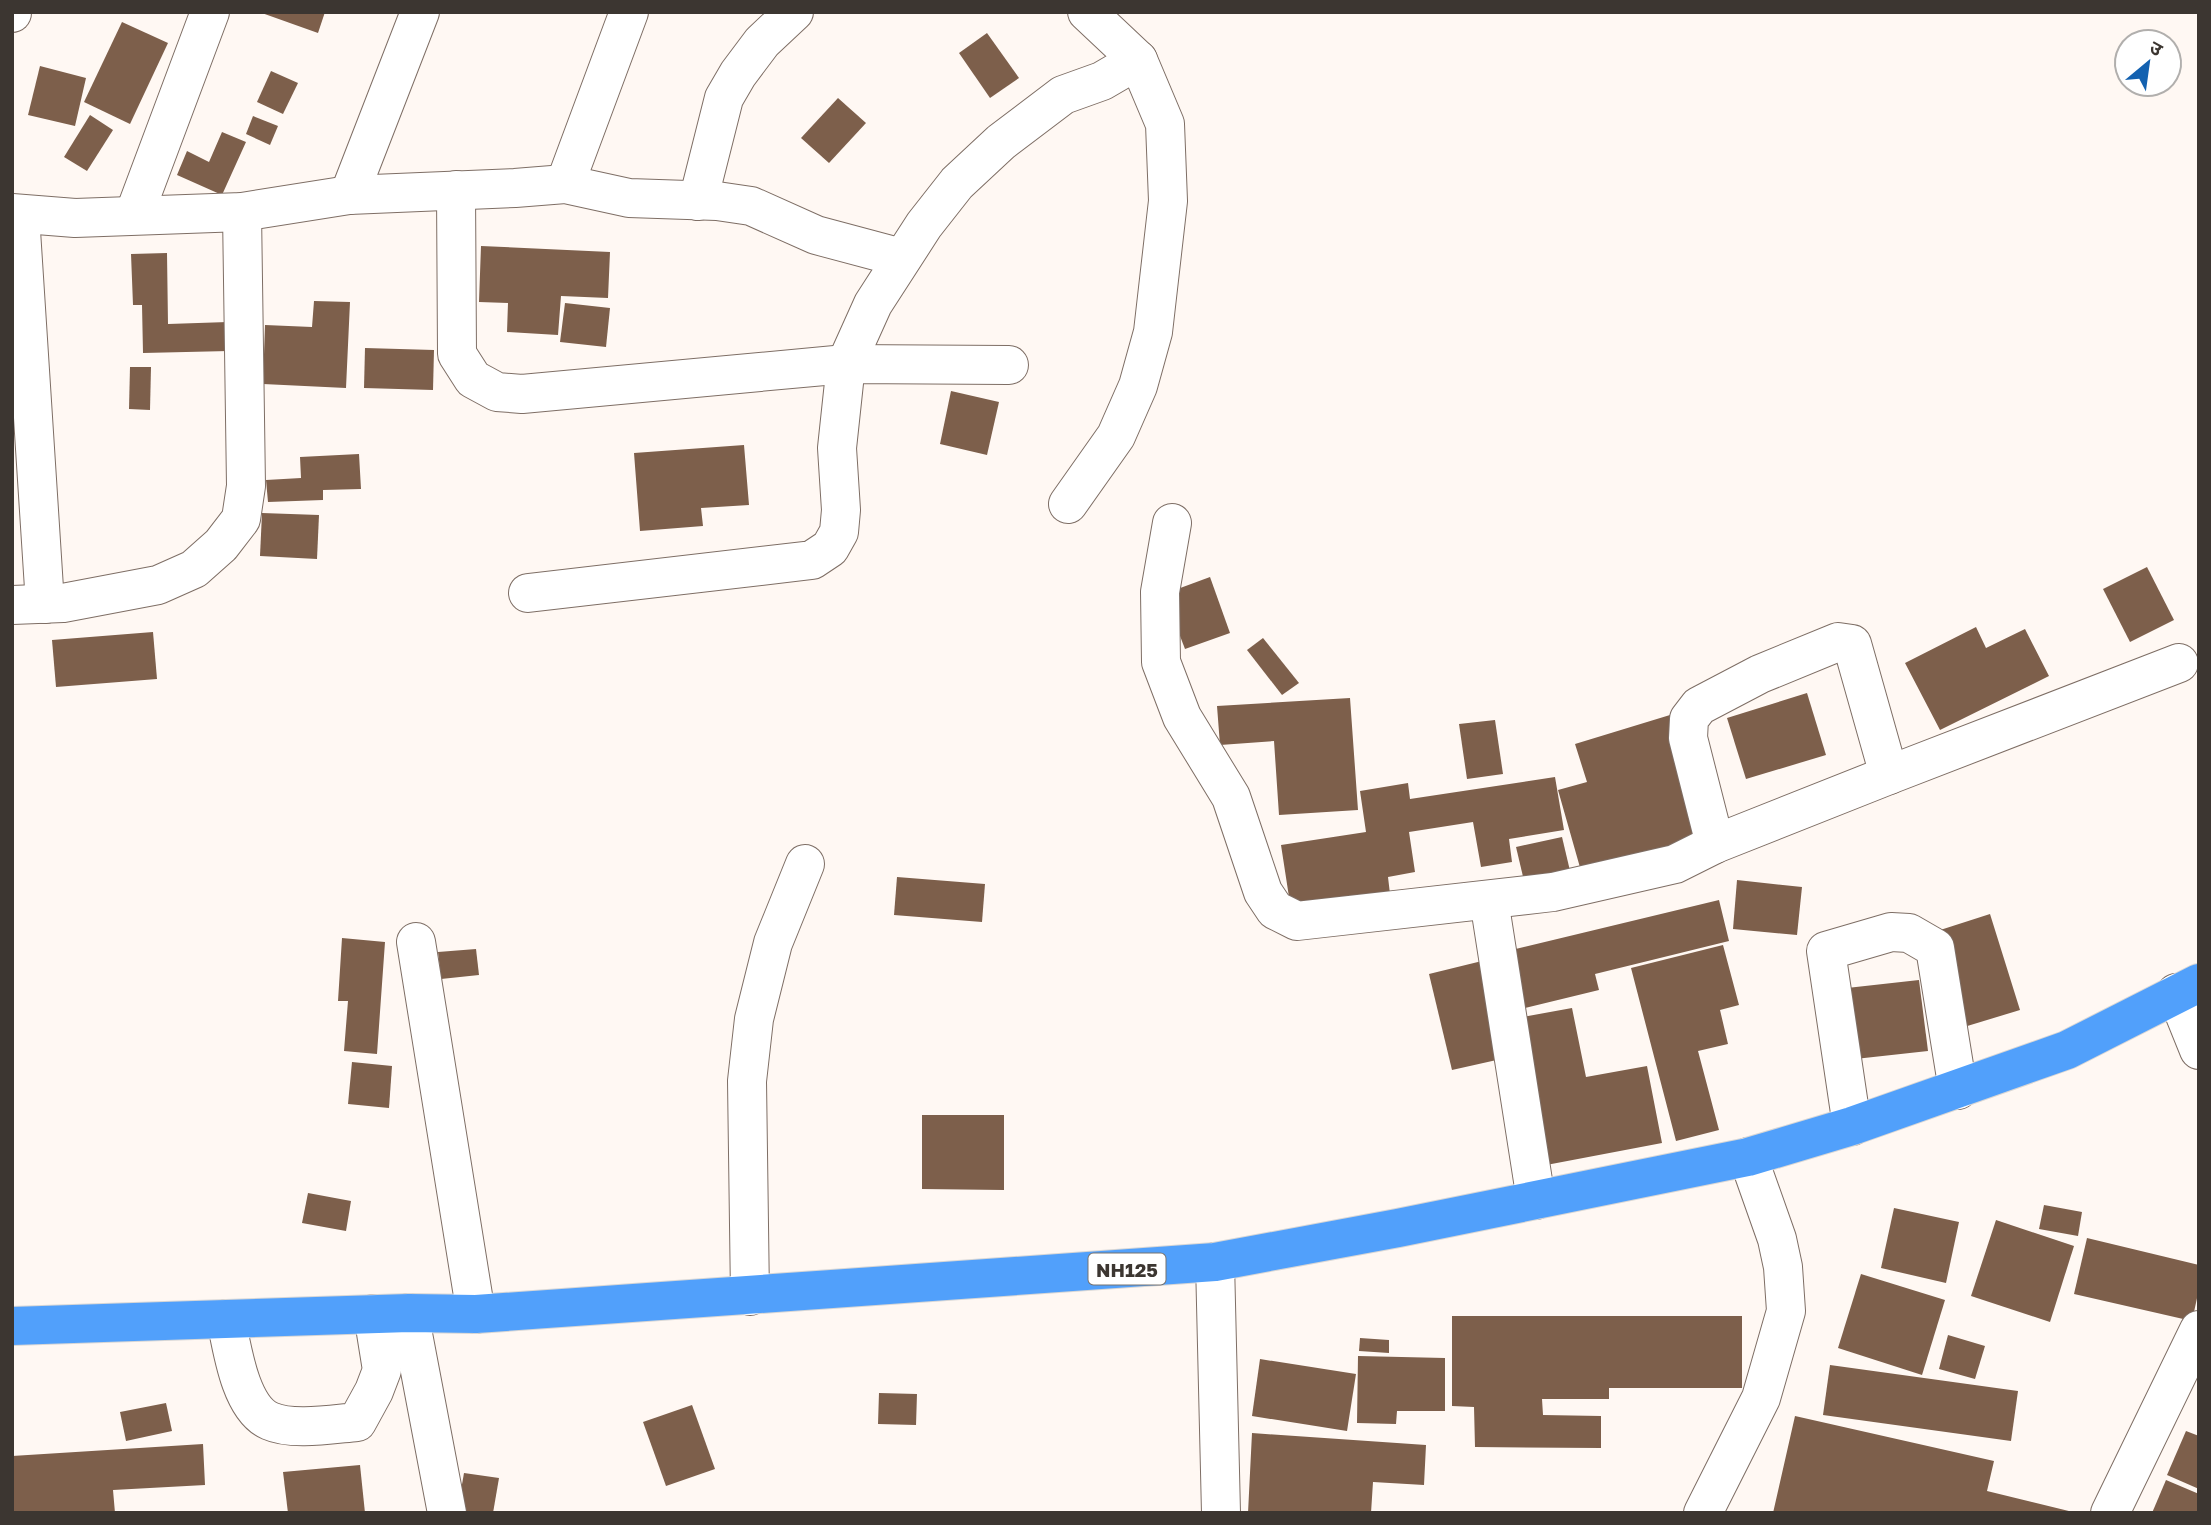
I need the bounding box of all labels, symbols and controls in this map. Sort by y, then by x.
north arrow [2113,28,2183,98]
text: उ [2146,35,2168,61]
road number: NH125 [1088,1254,1166,1284]

